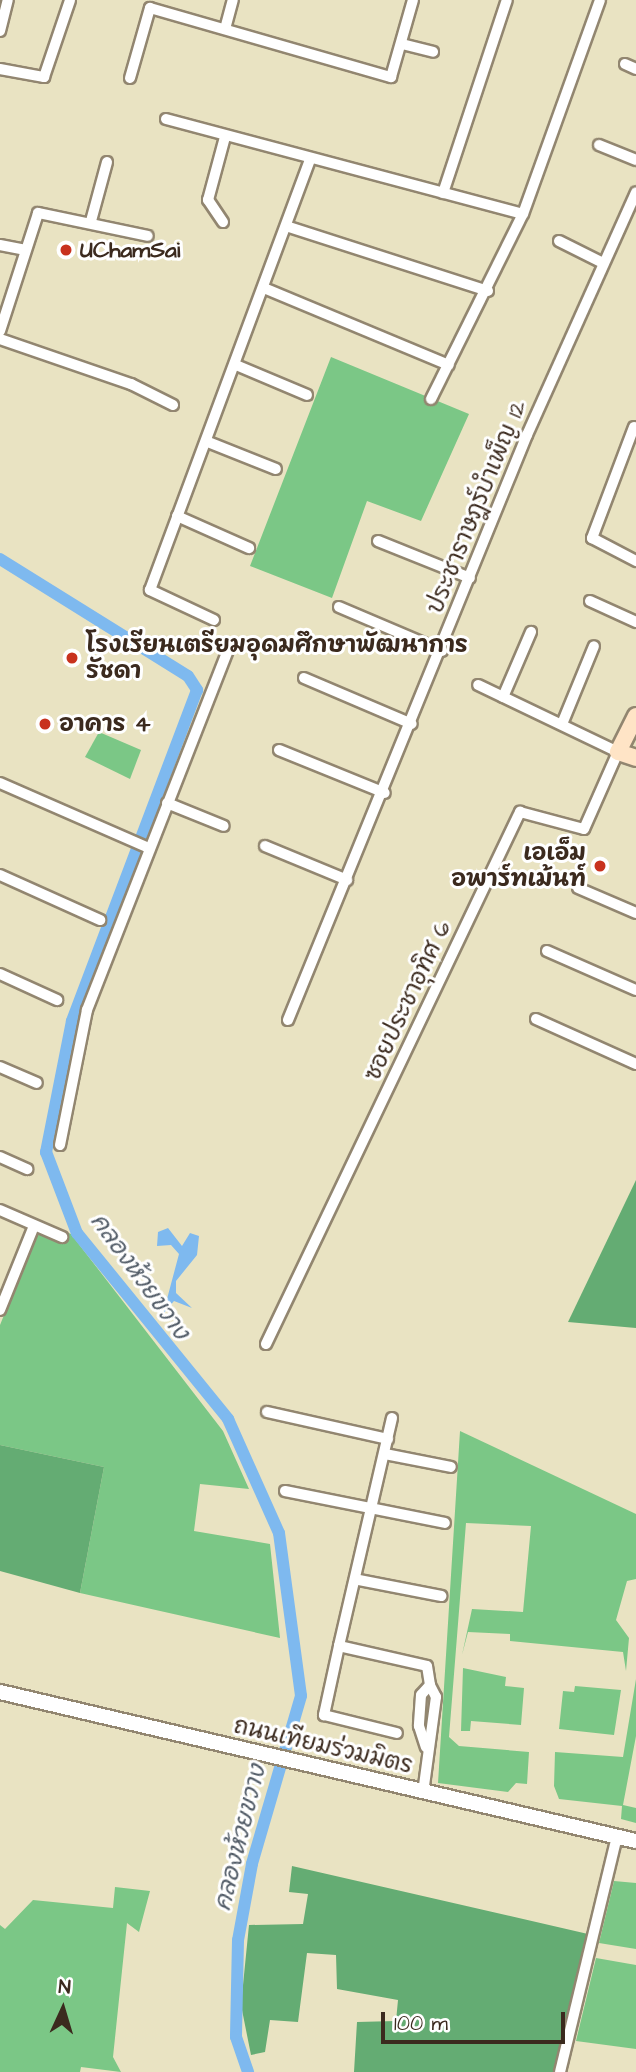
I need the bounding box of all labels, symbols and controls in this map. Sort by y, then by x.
place label: UChamSai [80,236,180,264]
marker: UChamSai [58,242,74,258]
street label: ประชาราษฎร์บำเพ็ญ 12 [422,396,532,618]
place label: โรงเรียนเตรียมอุดมศึกษาพัฒนาการ รัชดา [86,631,468,685]
marker: โรงเรียนเตรียมอุดมศึกษาพัฒนาการ รัชดา [64,650,80,666]
place label: อาคาร 4 [59,710,150,738]
marker: อาคาร 4 [37,716,53,732]
place label: เอเอ็ม อพาร์ทเม้นท์ [451,839,586,893]
marker: เอเอ็ม อพาร์ทเม้นท์ [592,858,608,874]
street label: ซอยประชาอุทิศ 6 [359,917,457,1085]
water label: คลองห้วยขวาง [84,1208,194,1346]
street label: ถนนเทียมร่วมมิตร [231,1712,415,1780]
water label: คลองห้วยขวาง [209,1762,273,1914]
north arrow [28,1974,98,2044]
text: N [58,1974,71,2001]
scale bar [384,1998,568,2042]
text: 100 m [394,2009,448,2038]

